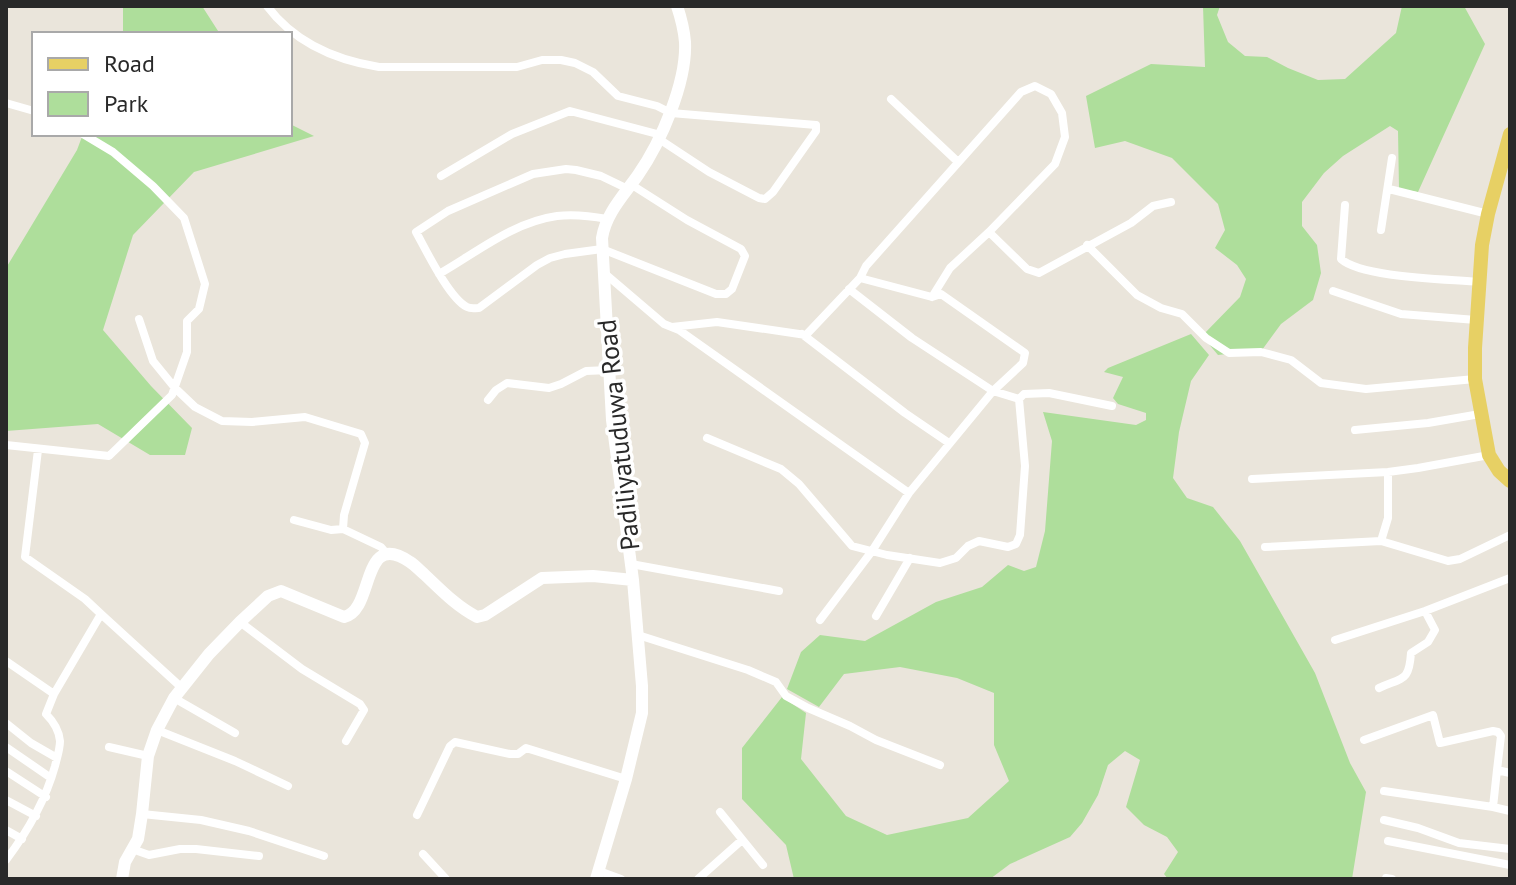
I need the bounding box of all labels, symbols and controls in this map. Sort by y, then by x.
legend [32,32,292,136]
text: Road [104,48,155,79]
text: Park [104,88,149,119]
street label: Padiliyatuduwa Road [589,318,647,552]

